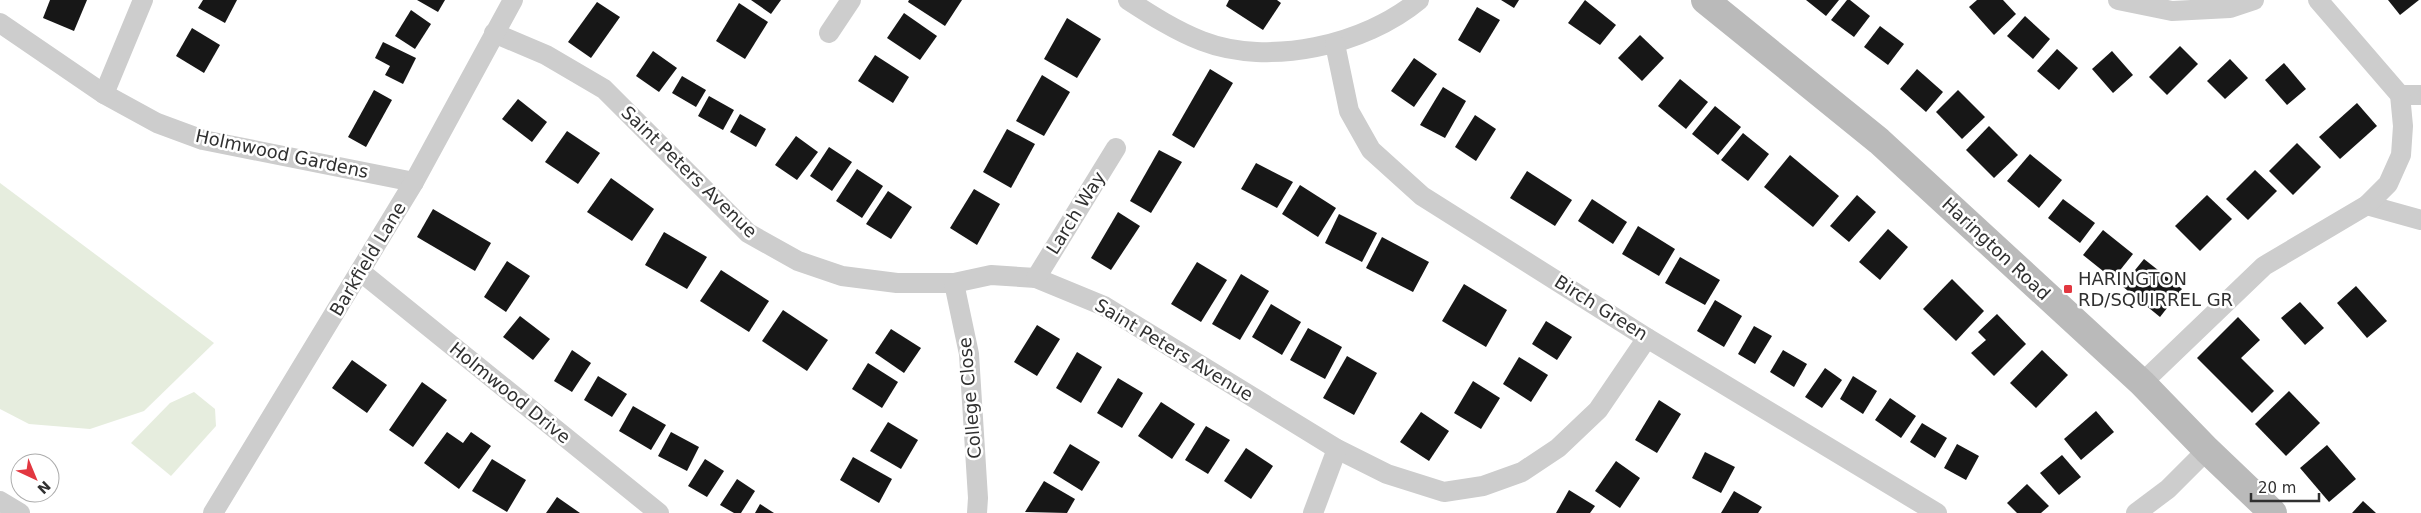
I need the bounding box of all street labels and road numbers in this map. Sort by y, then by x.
street label: Saint Peters Avenue [617,101,762,242]
street label: Holmwood Gardens [194,125,371,182]
street label: Larch Way [1042,167,1109,258]
street label: Harington Road [1938,193,2055,304]
street label: Barkfield Lane [325,198,410,320]
street label: Birch Green [1551,271,1652,345]
street label: Saint Peters Avenue [1092,294,1257,405]
street label: College Close [954,336,985,460]
street label: Holmwood Drive [446,338,575,448]

